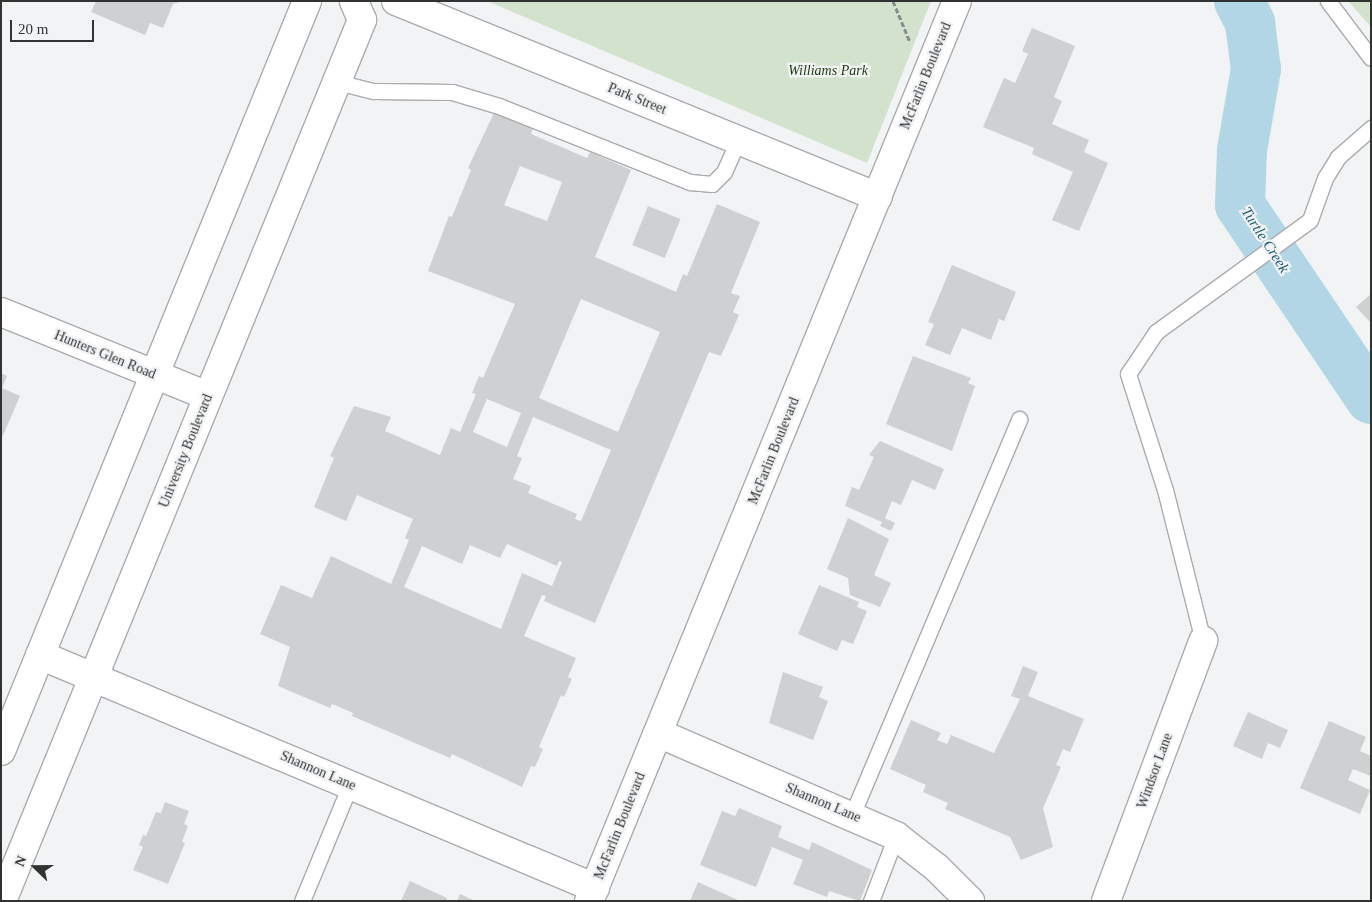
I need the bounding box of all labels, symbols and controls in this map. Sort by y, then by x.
scale bar [12,10,96,42]
street label: McFarlin Boulevard [897,20,955,132]
text: 20 m [18,21,48,37]
park label: Williams Park [788,63,868,79]
street label: Park Street [605,80,669,118]
water label: Turtle Creek [1237,204,1293,276]
street label: Hunters Glen Road [52,327,158,383]
street label: University Boulevard [156,392,216,510]
street label: McFarlin Boulevard [745,395,803,507]
street label: Windsor Lane [1134,731,1176,811]
street label: Shannon Lane [278,748,358,794]
street label: McFarlin Boulevard [591,770,649,882]
street label: Shannon Lane [783,780,863,826]
north arrow [10,842,60,892]
text: N [12,854,29,869]

